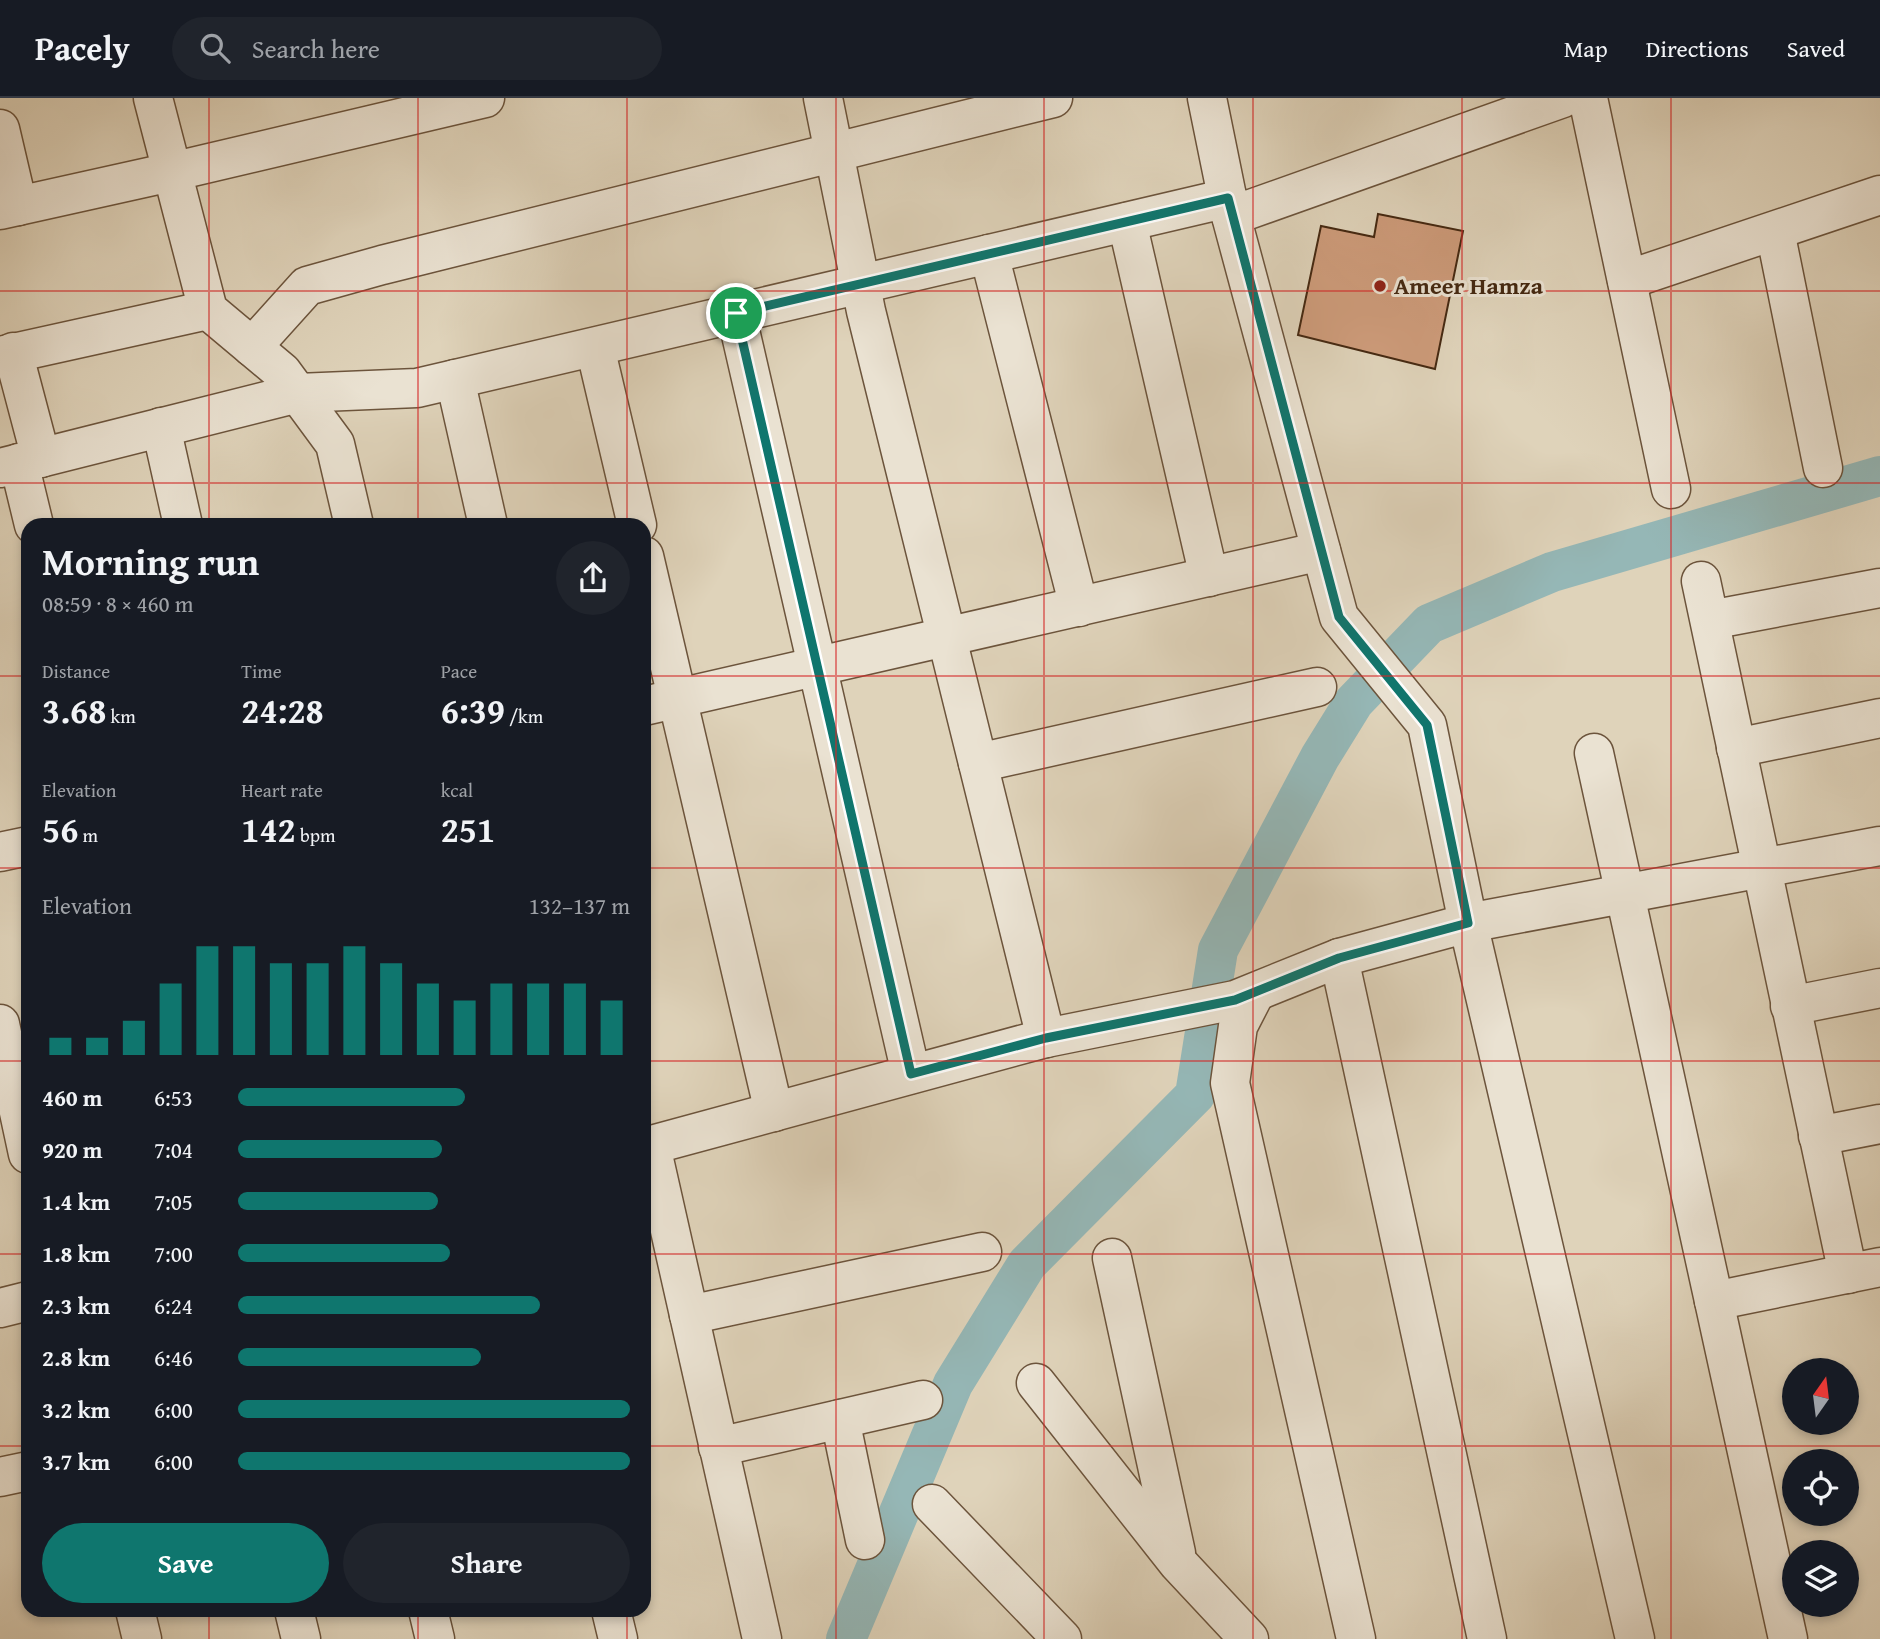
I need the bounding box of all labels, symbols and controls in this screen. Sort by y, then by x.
search box [172,17,662,80]
text: Pacely [35,24,130,72]
icon: search [196,29,234,67]
text: Search here [252,29,380,68]
text: Map [1564,31,1608,66]
text: Directions [1646,31,1749,66]
text: Saved [1787,31,1845,66]
place label: Ameer Hamza [1394,268,1544,303]
marker: Ameer Hamza [1372,278,1388,294]
pin [706,283,766,343]
icon: arrive [717,294,755,332]
text: Morning run [42,533,259,589]
button: share [556,541,630,615]
text: 08:59 · 8 × 460 m [42,587,194,620]
text: Distance [42,657,110,685]
text: Time [241,657,282,685]
text: Pace [441,657,477,685]
text: 3.68 [42,685,106,736]
text: 24:28 [241,685,324,736]
text: 6:39 [441,685,505,736]
text: km [106,702,136,730]
text: /km [505,702,543,730]
text: Elevation [42,776,116,804]
text: Heart rate [241,776,323,804]
text: kcal [441,776,473,804]
text: 56 [42,804,78,855]
text: 142 [241,804,296,855]
text: 251 [441,804,495,855]
text: m [78,821,98,849]
text: bpm [296,821,336,849]
text: Elevation [42,889,132,922]
text: 132–137 m [529,889,630,922]
text: 460 m [42,1081,103,1114]
text: 6:53 [154,1081,193,1114]
text: 920 m [42,1133,103,1166]
text: 7:04 [154,1133,193,1166]
text: 1.4 km [42,1185,110,1218]
text: 7:05 [154,1185,193,1218]
text: 1.8 km [42,1237,110,1270]
text: 7:00 [154,1237,193,1270]
text: 2.3 km [42,1289,110,1322]
text: 6:24 [154,1289,193,1322]
text: 2.8 km [42,1341,110,1374]
text: 6:46 [154,1341,193,1374]
north arrow [1782,1358,1858,1435]
map controls [1782,1358,1859,1617]
text: 3.2 km [42,1393,110,1426]
text: 6:00 [154,1393,193,1426]
text: 3.7 km [42,1445,110,1478]
text: 6:00 [154,1445,193,1478]
button: locate [1782,1449,1859,1526]
button: Save [42,1523,329,1603]
button: Share [343,1523,630,1603]
button: layers [1782,1540,1859,1617]

